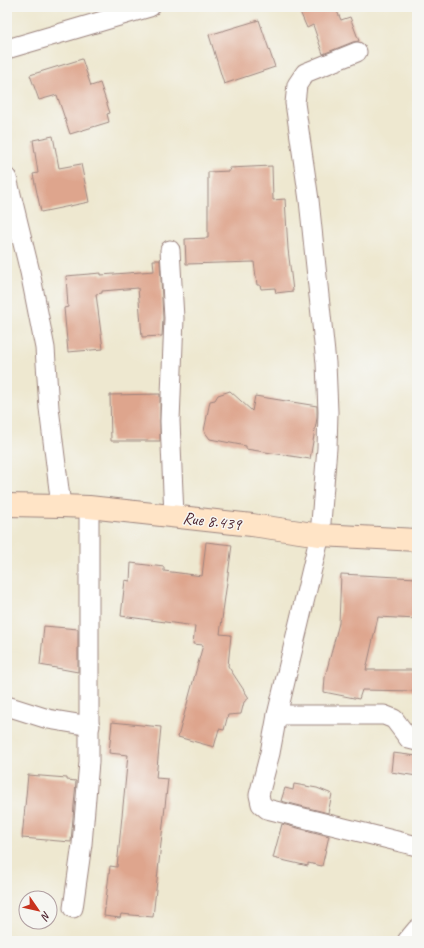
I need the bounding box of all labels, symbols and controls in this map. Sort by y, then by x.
street label: Rue 8.439 [182,507,244,535]
north arrow [18,890,58,930]
text: N [37,909,54,924]

